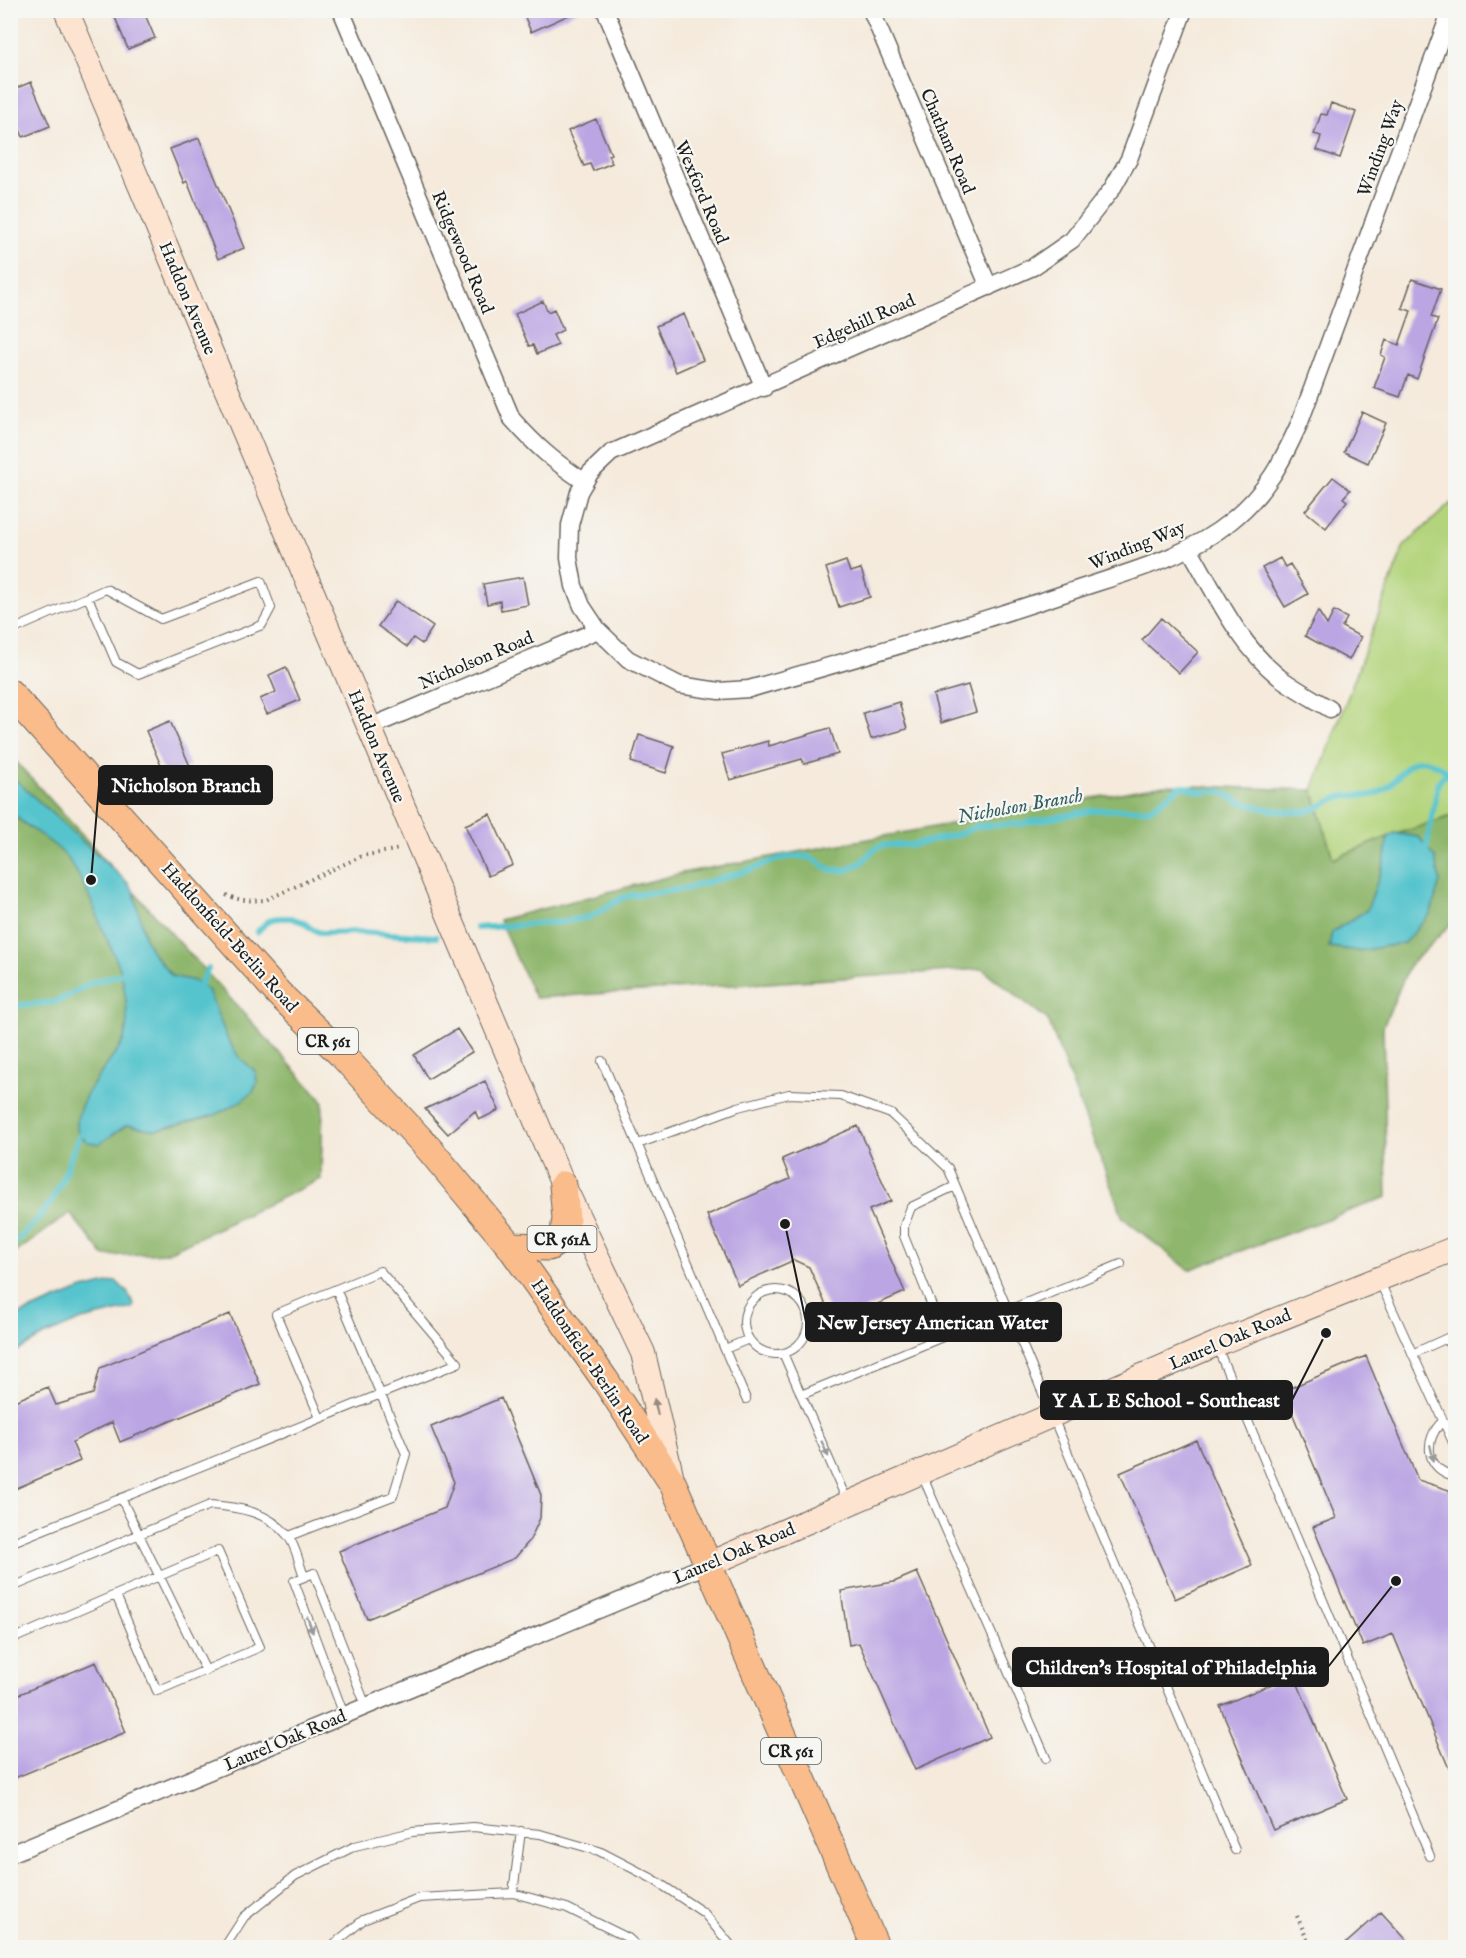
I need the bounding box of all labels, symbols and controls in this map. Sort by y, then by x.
street label: Chatham Road [914,85,979,198]
street label: Winding Way [1353,97,1410,200]
street label: Wexford Road [669,137,733,248]
street label: Ridgewood Road [425,188,498,318]
street label: Haddon Avenue [152,239,221,359]
street label: Edgehill Road [810,290,919,355]
street label: Winding Way [1086,517,1189,576]
street label: Nicholson Road [416,627,538,696]
street label: Haddon Avenue [341,687,410,807]
callout: Nicholson Branch [99,766,272,804]
text: Nicholson Branch [110,774,261,799]
water label: Nicholson Branch [956,783,1085,830]
street label: Haddonfield-Berlin Road [155,858,303,1018]
road number: CR 561 [298,1028,358,1054]
road number: CR 561A [528,1226,596,1252]
street label: Haddonfield-Berlin Road [525,1275,653,1449]
callout: New Jersey American Water [806,1303,1061,1341]
street label: Laurel Oak Road [1166,1304,1296,1376]
text: New Jersey American Water [817,1311,1049,1336]
callout: Y A L E School - Southeast [1041,1381,1292,1419]
text: Y A L E School - Southeast [1052,1389,1280,1414]
one-way arrow [650,1398,660,1416]
one-way arrow [820,1440,829,1457]
one-way arrow [1428,1444,1437,1463]
street label: Laurel Oak Road [670,1518,800,1590]
one-way arrow [306,1616,315,1634]
callout: Children's Hospital of Philadelphia [1013,1648,1328,1686]
text: Children's Hospital of Philadelphia [1025,1656,1317,1681]
street label: Laurel Oak Road [221,1705,351,1777]
road number: CR 561 [761,1738,821,1764]

